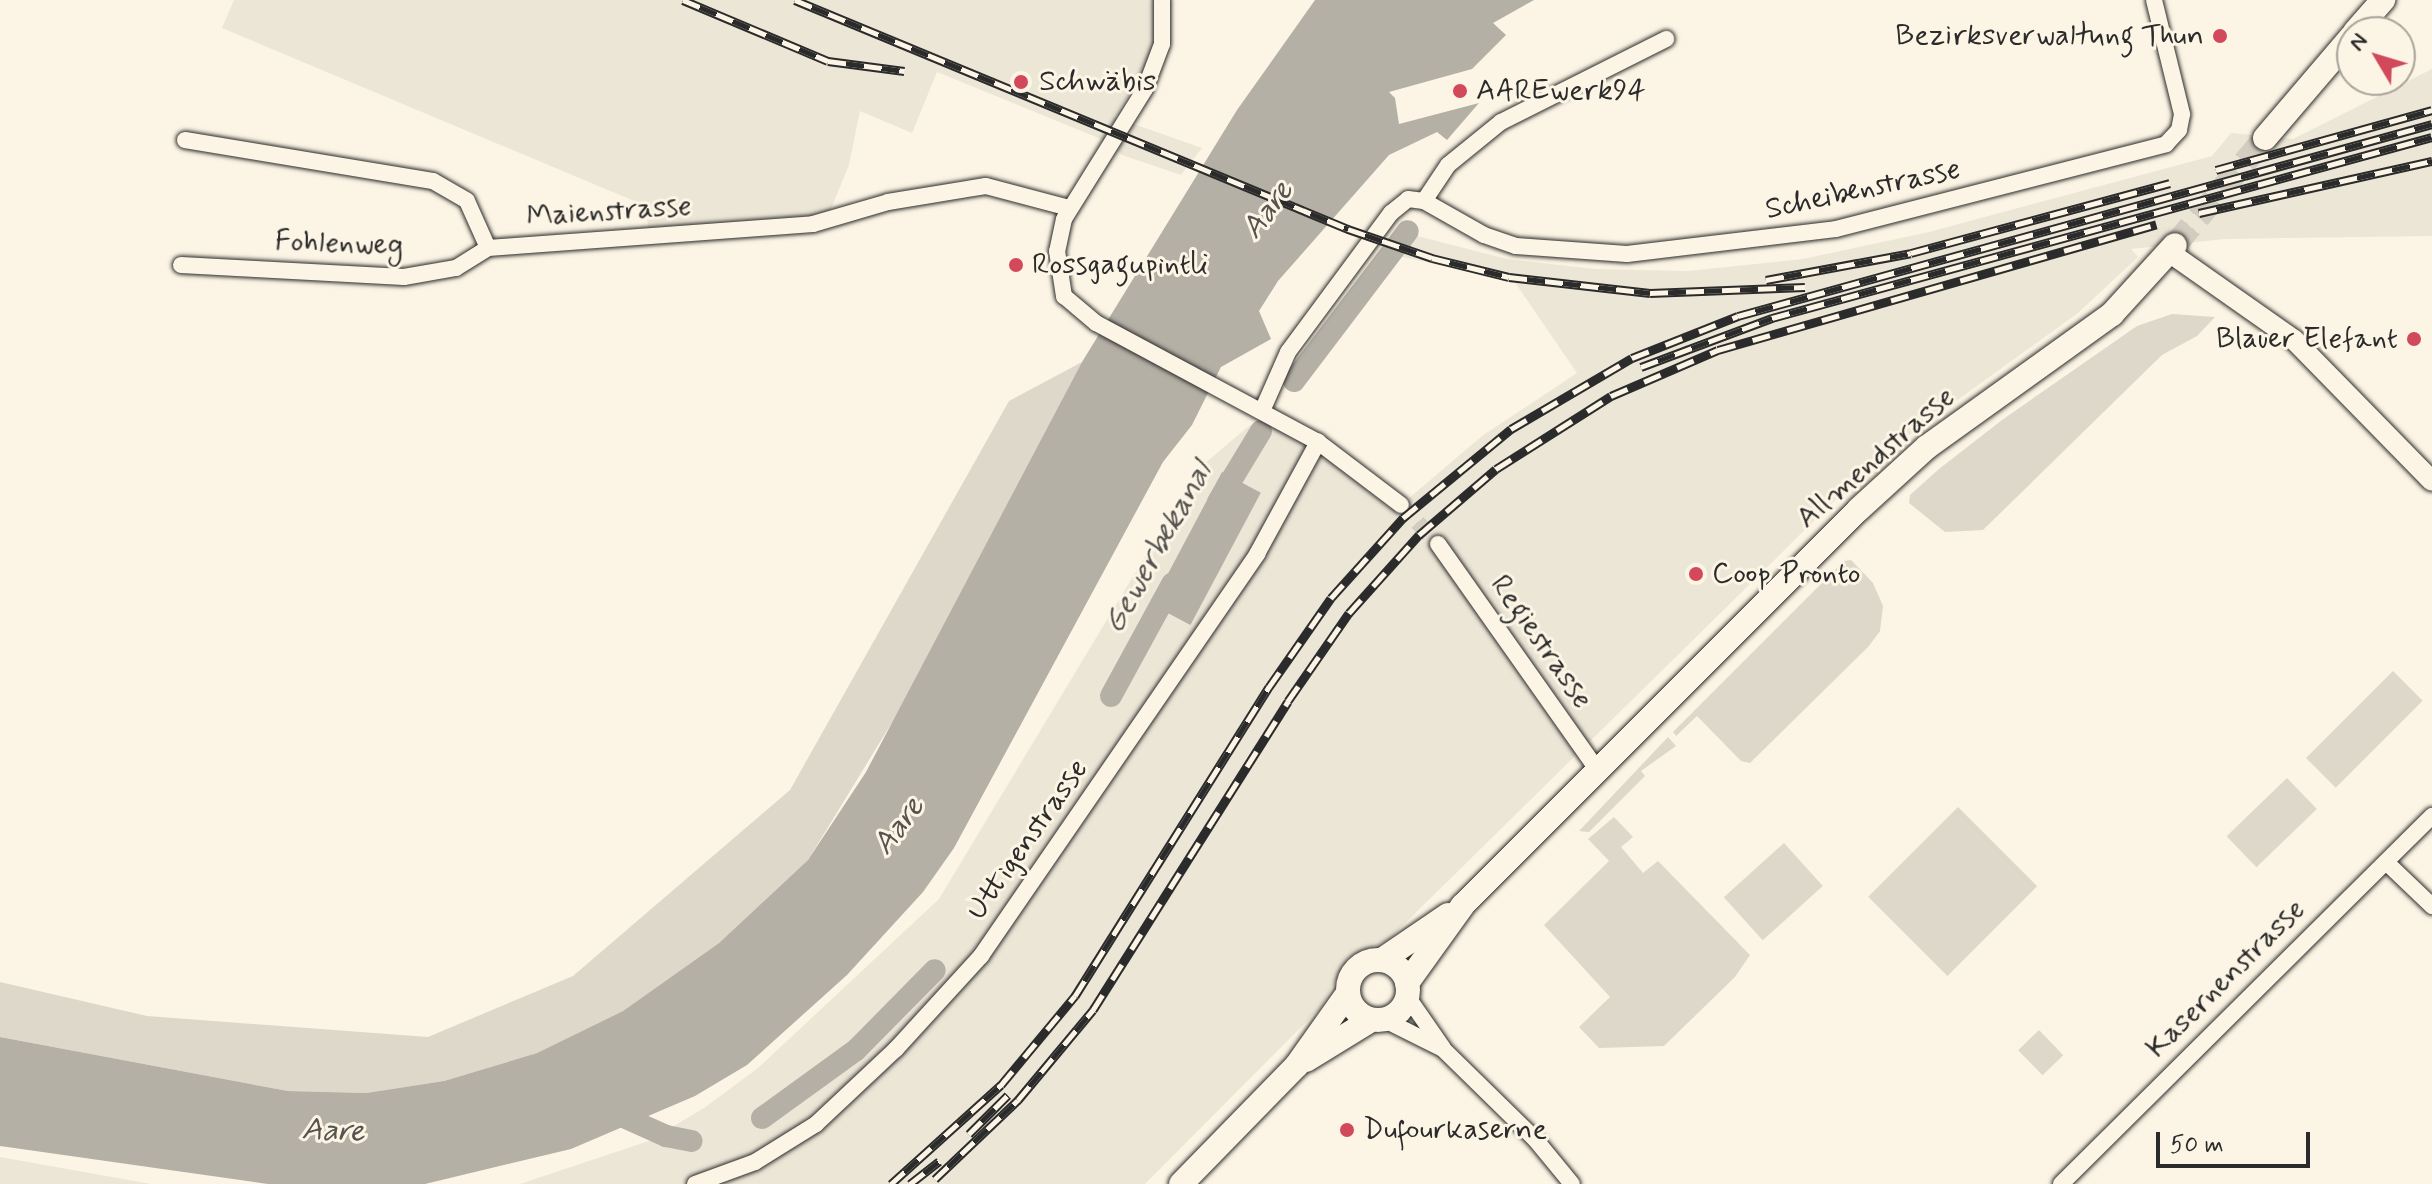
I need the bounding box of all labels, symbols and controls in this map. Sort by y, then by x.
north arrow [2336,16,2416,96]
place label: Bezirksverwaltung Thun [1889,18,2204,54]
marker: Bezirksverwaltung Thun [2211,27,2229,45]
text: N [2343,28,2374,57]
place label: Schwäbis [1039,64,1156,100]
marker: Schwäbis [1010,71,1032,93]
place label: AAREwerk94 [1476,73,1646,109]
marker: AAREwerk94 [1451,82,1469,100]
street label: Scheibenstrasse [1762,152,1964,228]
water label: Aare [1234,173,1302,247]
street label: Maienstrasse [525,188,693,236]
street label: Fohlenweg [274,224,404,264]
place label: Rossgagupintli [1032,247,1208,283]
marker: Rossgagupintli [1007,256,1025,274]
place label: Blauer Elefant [2200,321,2398,357]
marker: Blauer Elefant [2405,330,2423,348]
street label: Allmendstrasse [1789,379,1963,537]
water label: Gewerbekanal [1095,456,1221,640]
place label: Coop Pronto [1712,556,1859,592]
marker: Coop Pronto [1687,565,1705,583]
street label: Regiestrasse [1482,568,1600,716]
street label: Uttigenstrasse [959,753,1097,927]
water label: Aare [865,789,933,863]
street label: Kasernenstrasse [2139,892,2313,1066]
water label: Aare [301,1111,365,1151]
place label: Dufourkaserne [1363,1112,1547,1148]
scale bar [2160,1116,2314,1166]
marker: Dufourkaserne [1338,1121,1356,1139]
text: 50 m [2170,1130,2224,1161]

